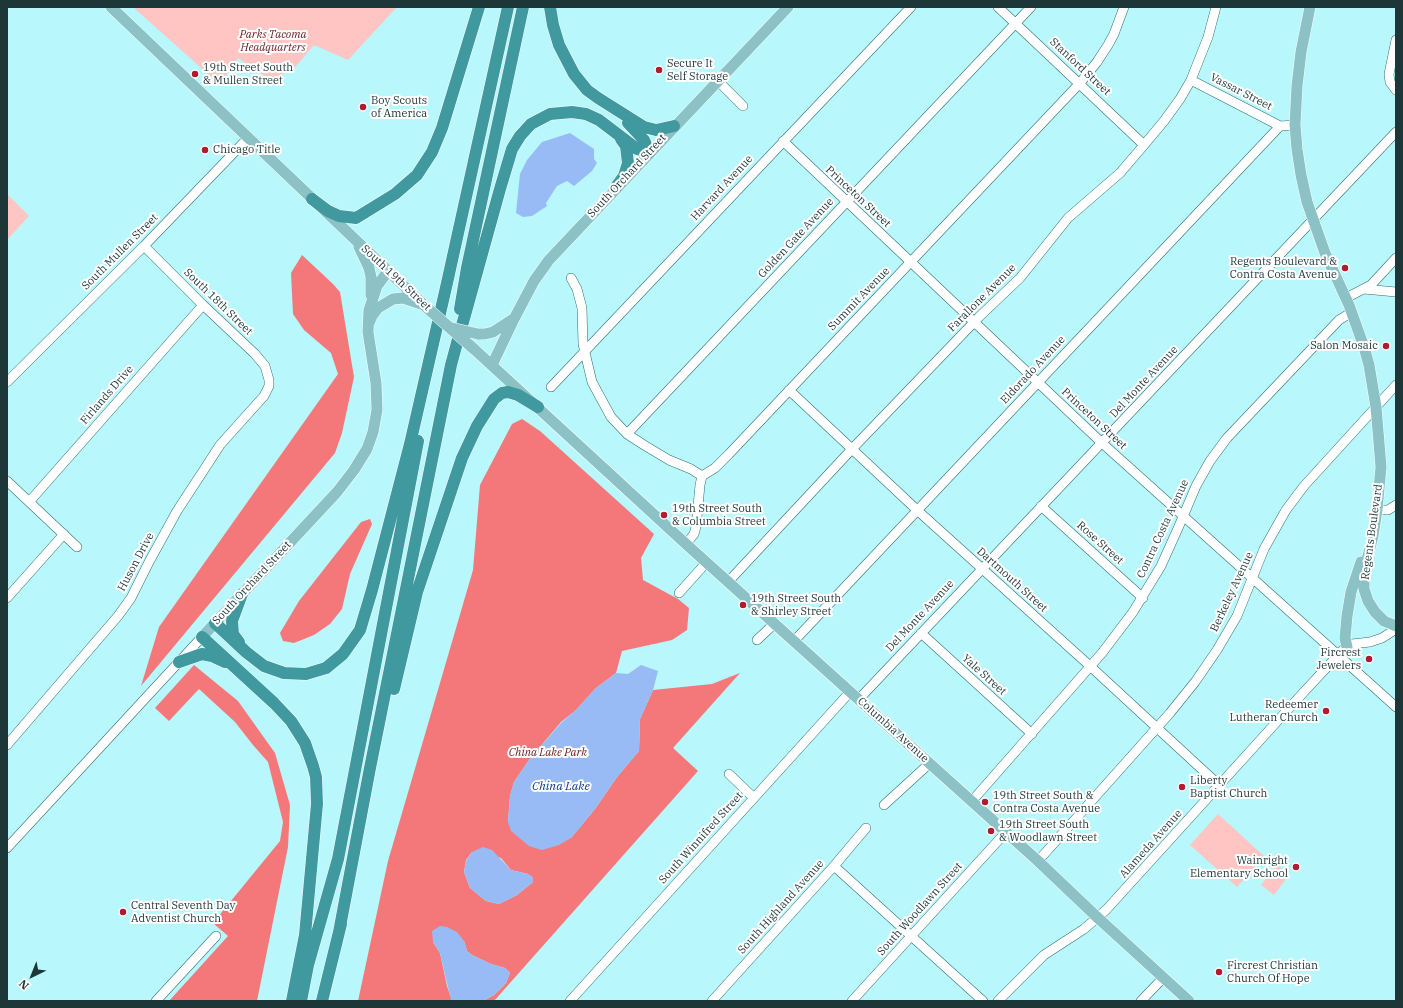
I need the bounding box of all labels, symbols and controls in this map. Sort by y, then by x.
park label: Parks Tacoma Headquarters [240,28,306,54]
street label: Stanford Street [1047,35,1113,99]
place label: Secure It Self Storage [667,57,728,83]
place label: 19th Street South & Mullen Street [203,61,293,87]
marker: Secure It Self Storage [654,65,664,75]
marker: 19th Street South & Mullen Street [190,69,200,79]
street label: Vassar Street [1208,71,1274,113]
place label: Boy Scouts of America [371,94,427,120]
marker: Boy Scouts of America [358,102,368,112]
street label: South Orchard Street [585,132,669,220]
place label: Chicago Title [213,143,280,157]
marker: Chicago Title [200,145,210,155]
street label: Harvard Avenue [688,153,756,223]
street label: Princeton Street [823,163,893,231]
street label: Golden Gate Avenue [756,195,836,281]
street label: South Mullen Street [79,211,161,293]
street label: South 19th Street [359,242,433,314]
place label: Regents Boulevard & Contra Costa Avenue [1230,255,1337,281]
street label: Farallone Avenue [945,261,1019,335]
marker: Regents Boulevard & Contra Costa Avenue [1340,263,1350,273]
street label: Summit Avenue [825,265,893,333]
street label: South 18th Street [181,266,255,338]
street label: Eldorado Avenue [998,333,1068,407]
place label: Salon Mosaic [1310,339,1378,353]
marker: Salon Mosaic [1381,341,1391,351]
street label: Del Monte Avenue [1107,343,1181,421]
street label: Firlands Drive [78,363,136,427]
street label: Princeton Street [1059,385,1129,453]
street label: Contra Costa Avenue [1134,478,1192,580]
street label: Regents Boulevard [1359,483,1385,581]
place label: 19th Street South & Columbia Street [672,502,766,528]
marker: 19th Street South & Columbia Street [659,510,669,520]
street label: Rose Street [1074,519,1126,567]
street label: Huson Drive [115,530,157,594]
street label: South Orchard Street [210,539,294,627]
street label: Dartmouth Street [974,545,1050,615]
street label: Berkeley Avenue [1208,550,1256,634]
street label: Del Monte Avenue [883,577,957,655]
place label: 19th Street South & Shirley Street [751,592,841,618]
marker: 19th Street South & Shirley Street [738,600,748,610]
place label: Fircrest Jewelers [1316,646,1361,672]
street label: Yale Street [959,652,1009,698]
marker: Fircrest Jewelers [1364,654,1374,664]
street label: Columbia Avenue [855,695,931,765]
place label: Redeemer Lutheran Church [1229,698,1318,724]
marker: Redeemer Lutheran Church [1321,706,1331,716]
park label: China Lake Park [509,746,587,760]
place label: Liberty Baptist Church [1190,774,1267,800]
water label: China Lake [532,780,590,794]
marker: Liberty Baptist Church [1177,782,1187,792]
street label: South Winnifred Street [656,789,746,887]
place label: 19th Street South & Contra Costa Avenue [993,789,1100,815]
marker: 19th Street South & Contra Costa Avenue [980,797,990,807]
street label: Alameda Avenue [1117,807,1185,881]
place label: 19th Street South & Woodlawn Street [999,818,1097,844]
marker: 19th Street South & Woodlawn Street [986,826,996,836]
place label: Wainright Elementary School [1190,854,1288,880]
street label: South Highland Avenue [735,857,827,957]
street label: South Woodlawn Street [875,860,965,958]
marker: Wainright Elementary School [1291,862,1301,872]
place label: Central Seventh Day Adventist Church [131,899,235,925]
marker: Central Seventh Day Adventist Church [118,907,128,917]
north arrow [12,956,52,996]
place label: Fircrest Christian Church Of Hope [1227,959,1318,985]
marker: Fircrest Christian Church Of Hope [1214,967,1224,977]
text: N [16,977,32,993]

